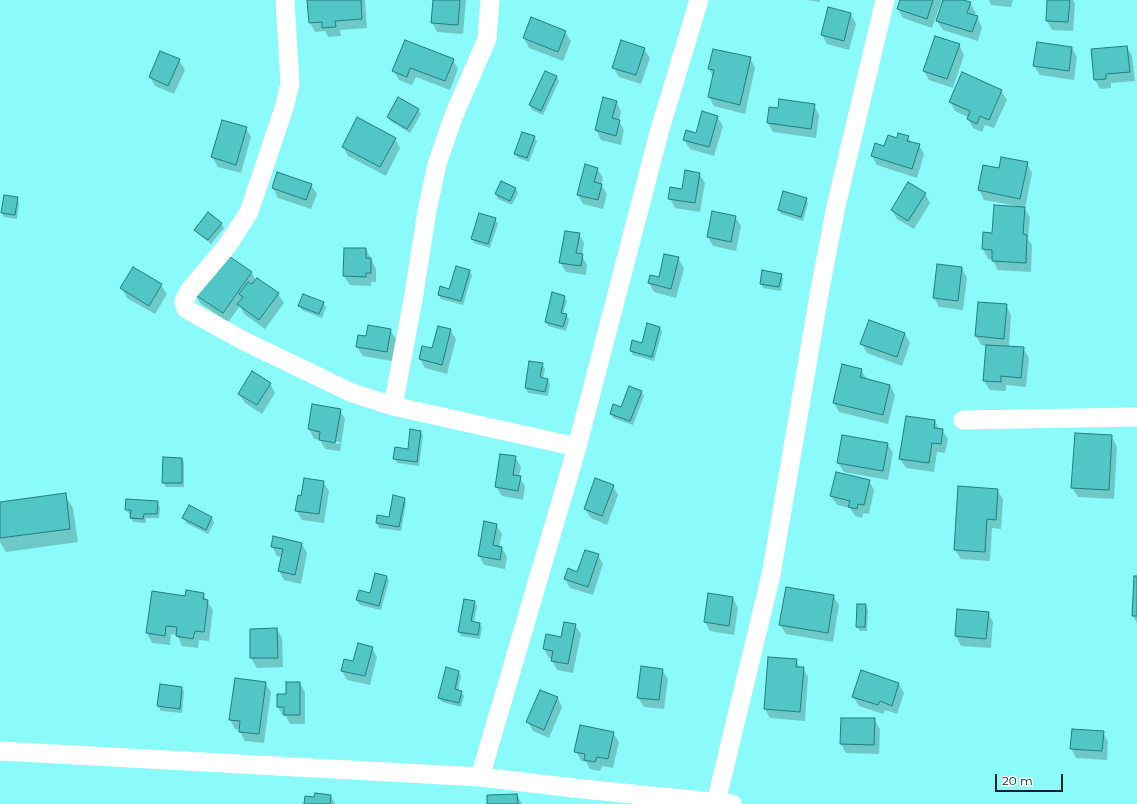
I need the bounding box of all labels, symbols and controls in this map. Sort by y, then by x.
scale bar [997,766,1065,792]
text: 20 m [1002,773,1033,788]

